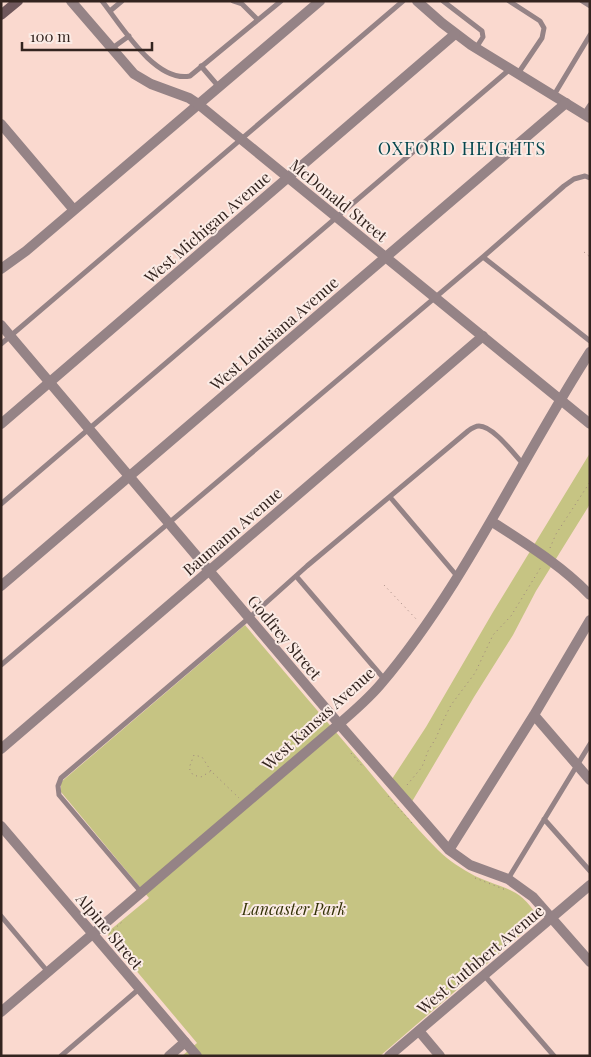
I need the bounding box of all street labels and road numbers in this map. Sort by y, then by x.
street label: McDonald Street [286,154,392,246]
street label: West Michigan Avenue [139,166,274,288]
street label: West Louisiana Avenue [205,271,343,395]
street label: Baumann Avenue [178,482,286,580]
street label: Godfrey Street [244,590,327,684]
street label: West Kansas Avenue [257,662,379,775]
street label: Alpine Street [71,888,148,974]
street label: West Cuthbert Avenue [411,900,548,1019]

